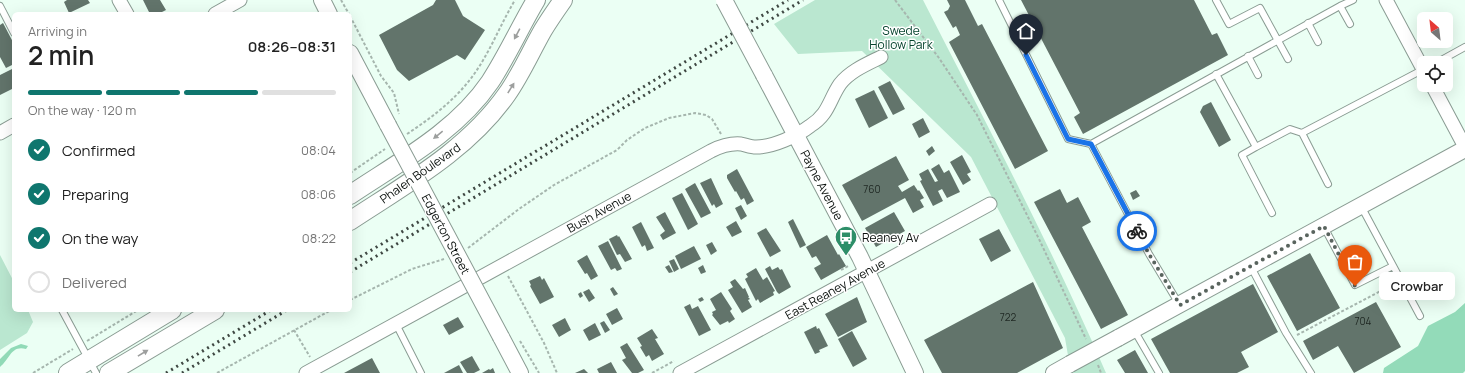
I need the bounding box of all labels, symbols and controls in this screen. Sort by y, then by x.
north arrow [1417,12,1453,48]
map controls [1417,12,1453,92]
pin [1009,14,1043,55]
icon: home [1015,20,1037,42]
text: Arriving in [28,22,87,40]
park label: Swede Hollow Park [869,22,934,53]
one-way arrow [514,28,521,40]
text: 08:26–08:31 [248,36,336,57]
text: 2 min [28,37,94,73]
button: locate [1417,56,1453,92]
one-way arrow [507,83,515,93]
text: On the way · 120 m [28,101,136,119]
one-way arrow [433,131,444,140]
icon: check [28,139,50,161]
street label: Phalen Boulevard [376,139,464,207]
text: Confirmed [62,140,135,161]
text: 08:04 [301,141,336,159]
street label: Payne Avenue [796,147,848,223]
house number: 760 [863,182,881,196]
icon: check [28,183,50,205]
text: Preparing [62,184,129,205]
text: 08:06 [301,185,336,203]
street label: Bush Avenue [564,187,634,237]
street label: Edgerton Street [418,191,474,277]
courier [1117,211,1157,251]
icon: bike [1126,220,1148,242]
bus stop icon: Reaney Av [833,224,859,257]
icon: check [28,227,50,249]
text: On the way [62,228,138,249]
text: 08:22 [302,229,336,247]
place label: Reaney Av [862,229,919,246]
pin [1338,245,1372,286]
icon: bag [1344,251,1366,273]
street label: East Reaney Avenue [782,254,888,324]
text: Delivered [62,272,127,293]
callout: Crowbar [1379,272,1455,300]
text: Crowbar [1391,277,1443,295]
house number: 722 [1000,310,1017,324]
house number: 704 [1354,314,1372,328]
one-way arrow [138,349,148,357]

